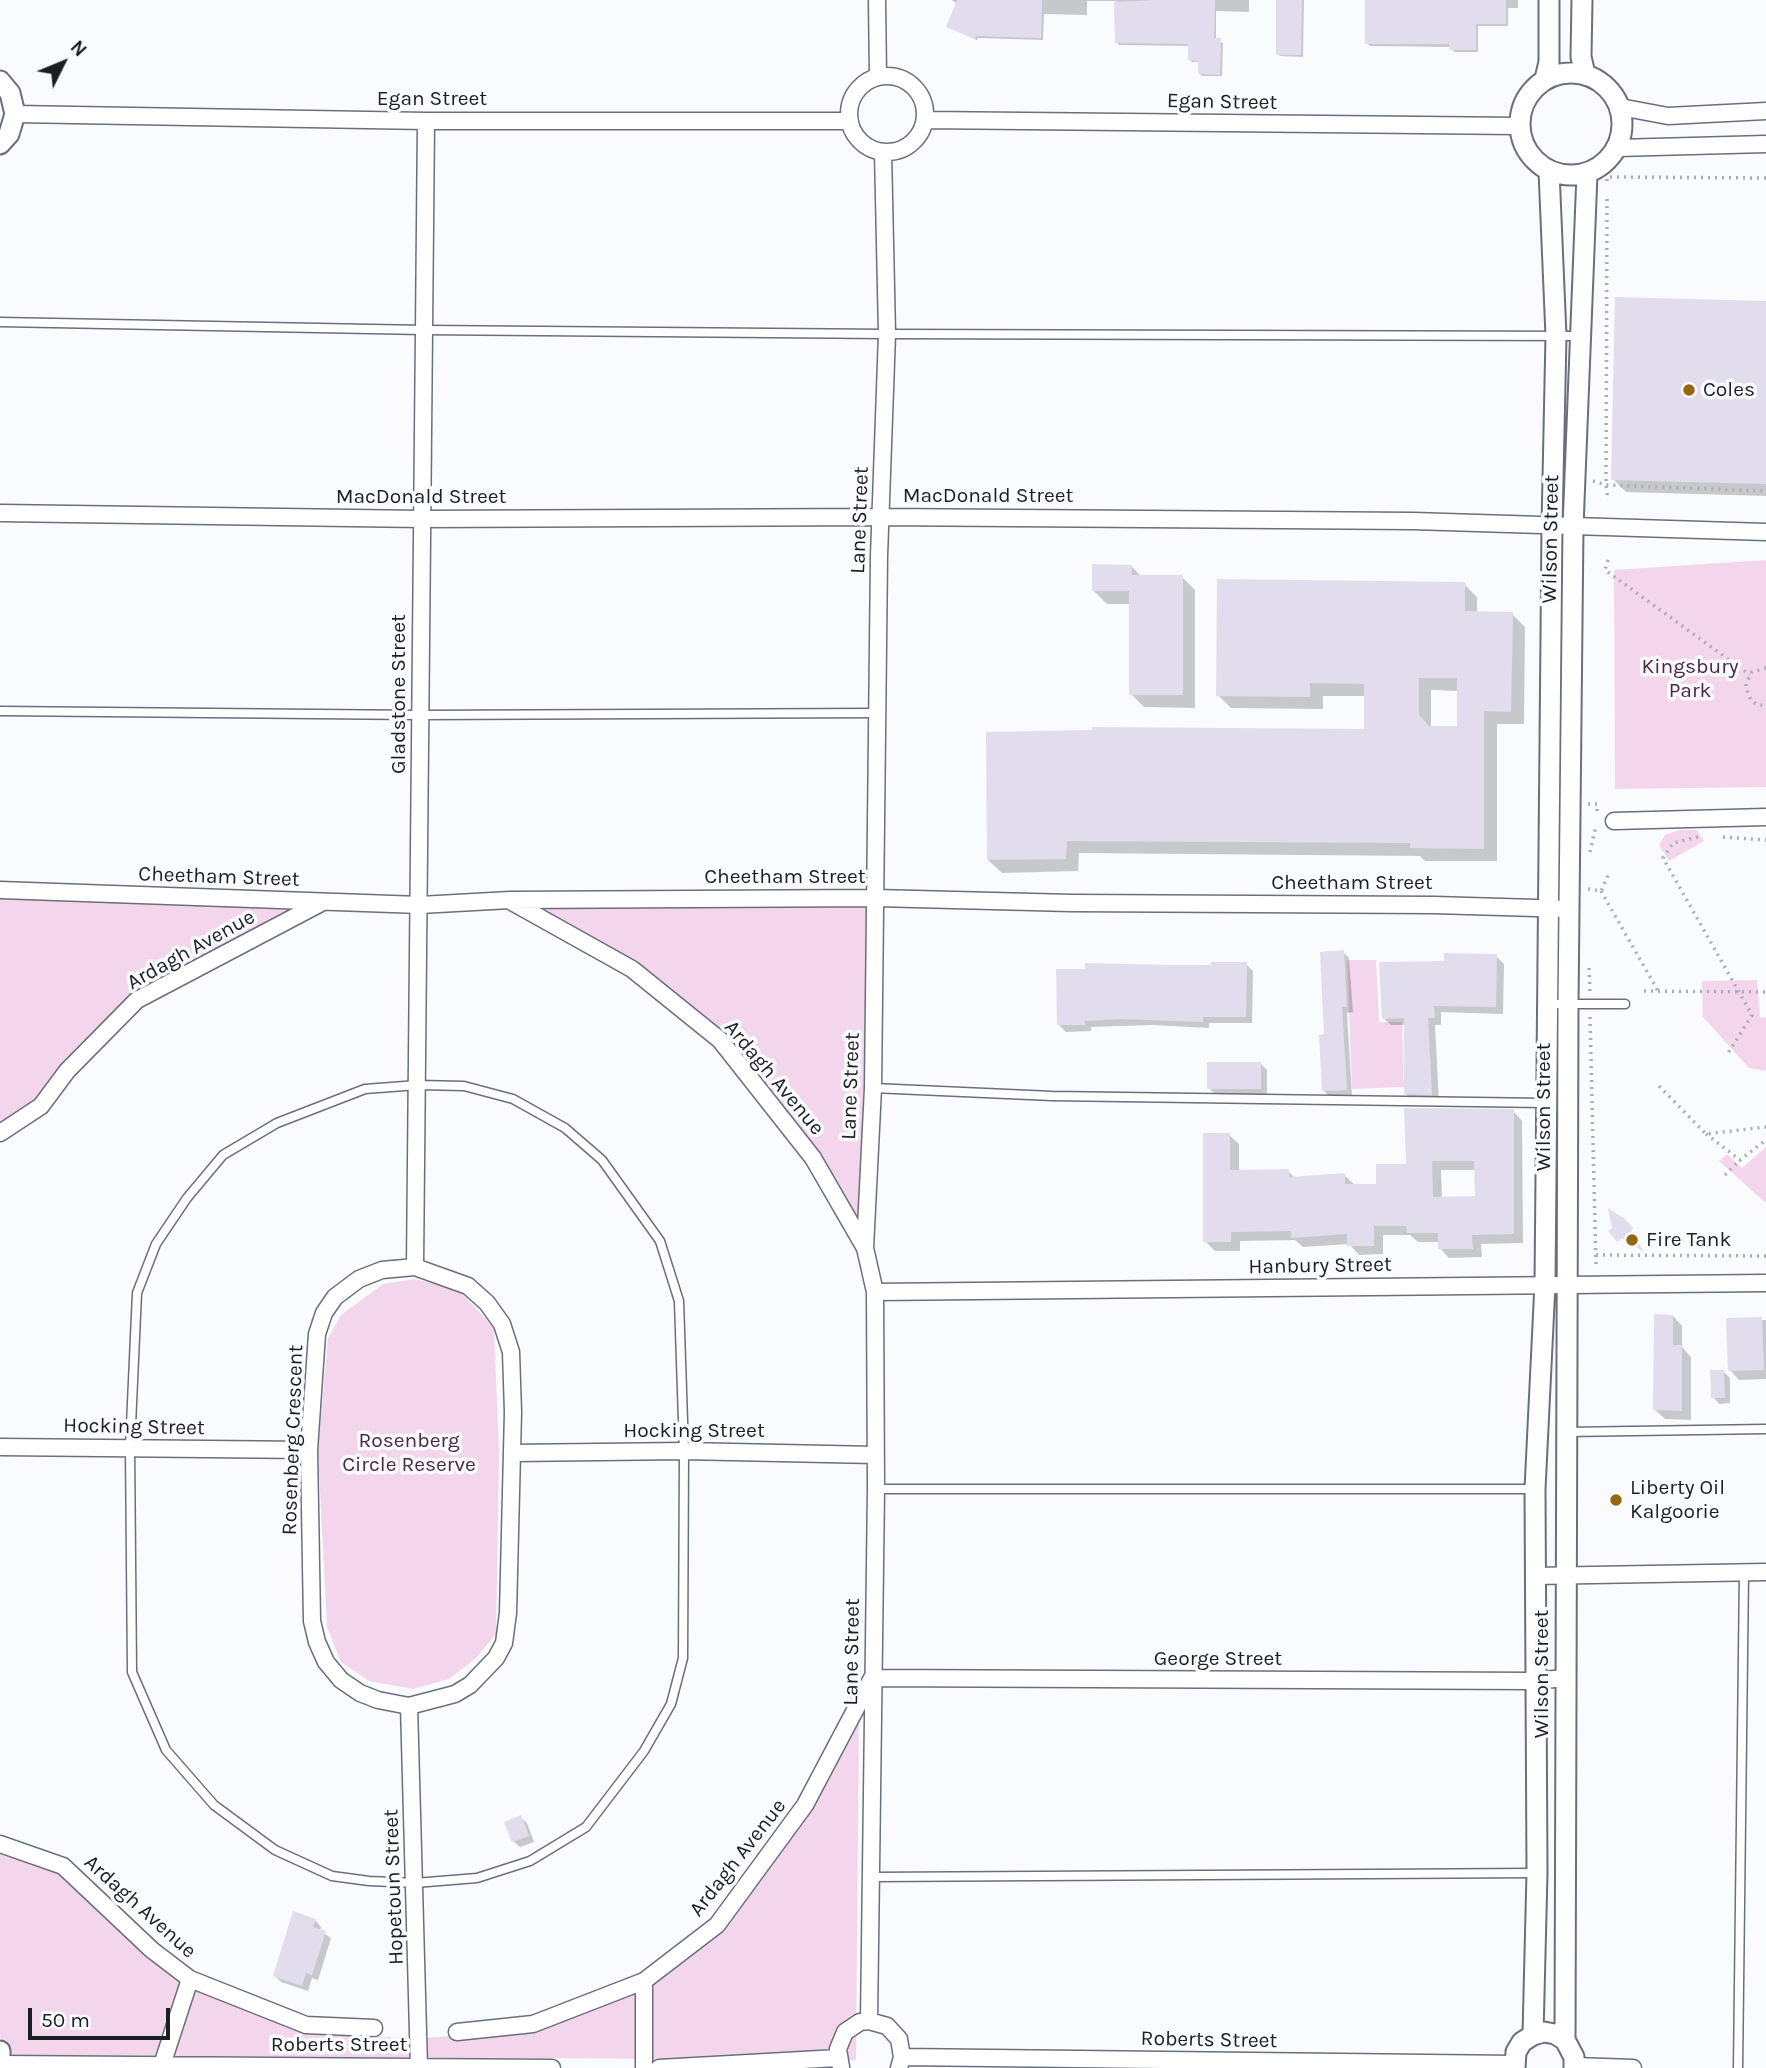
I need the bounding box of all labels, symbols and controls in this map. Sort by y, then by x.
north arrow [28,28,98,98]
text: N [66,36,91,61]
street label: Egan Street [377,86,487,112]
street label: Egan Street [1167,88,1277,116]
place label: Coles [1703,377,1755,403]
marker: Coles [1681,382,1697,398]
street label: Lane Street [846,466,874,574]
street label: Wilson Street [1537,474,1565,604]
street label: MacDonald Street [903,483,1073,509]
street label: MacDonald Street [336,484,506,510]
street label: Gladstone Street [386,614,412,774]
park label: Kingsbury Park [1641,654,1739,704]
street label: Cheetham Street [138,862,300,892]
street label: Cheetham Street [704,864,866,890]
street label: Cheetham Street [1271,870,1433,896]
street label: Ardagh Avenue [123,904,259,996]
street label: Ardagh Avenue [719,1015,829,1141]
street label: Lane Street [837,1032,865,1140]
street label: Wilson Street [1531,1043,1557,1171]
place label: Fire Tank [1646,1227,1731,1253]
marker: Fire Tank [1624,1232,1640,1248]
street label: Hanbury Street [1248,1252,1392,1280]
street label: Rosenberg Crescent [277,1344,309,1536]
street label: Hocking Street [63,1413,205,1441]
street label: Hocking Street [623,1418,765,1444]
park label: Rosenberg Circle Reserve [342,1428,476,1478]
place label: Liberty Oil Kalgoorie [1630,1475,1725,1525]
marker: Liberty Oil Kalgoorie [1608,1492,1624,1508]
street label: Lane Street [838,1598,866,1706]
street label: Wilson Street [1529,1610,1555,1738]
street label: George Street [1154,1646,1282,1672]
street label: Ardagh Avenue [684,1794,792,1922]
street label: Hopetoun Street [379,1809,409,1965]
street label: Ardagh Avenue [79,1850,201,1964]
scale bar [32,1994,173,2038]
text: 50 m [41,2008,90,2032]
street label: Roberts Street [1140,2026,1278,2054]
street label: Roberts Street [271,2032,407,2058]

